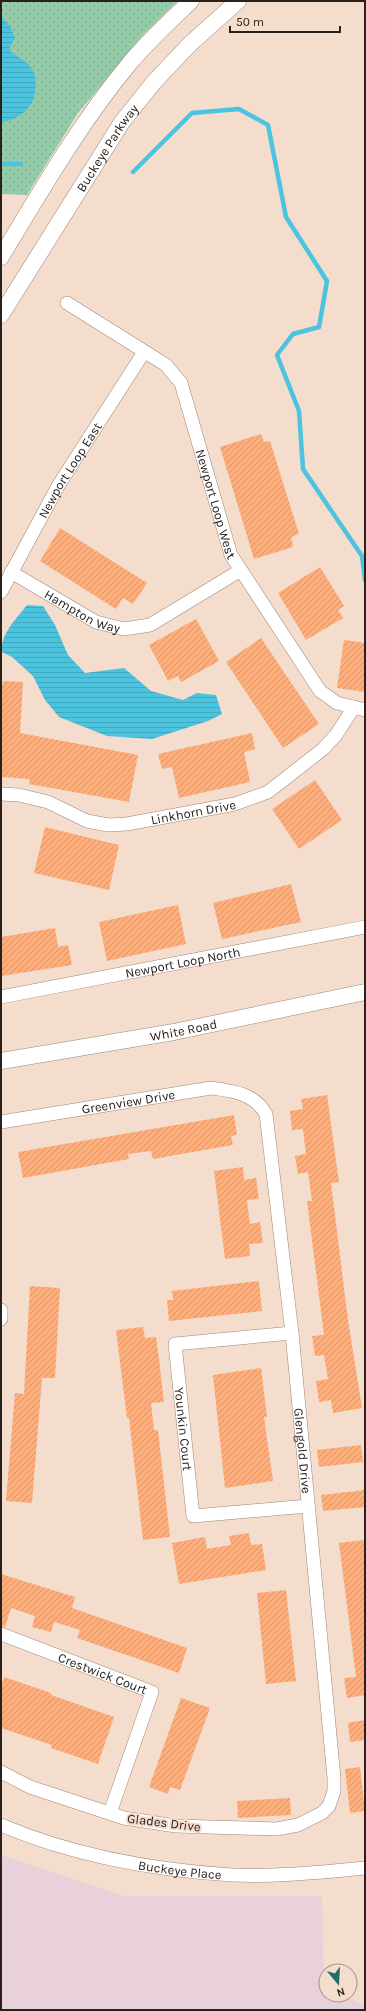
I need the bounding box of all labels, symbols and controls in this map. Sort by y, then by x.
scale bar [230,8,340,34]
text: 50 m [236,15,264,29]
street label: Buckeye Parkway [73,101,141,195]
street label: Newport Loop East [35,419,105,521]
street label: Newport Loop West [193,448,239,562]
street label: Hampton Way [42,586,122,636]
street label: Linkhorn Drive [150,797,237,827]
street label: Newport Loop North [124,944,242,981]
street label: White Road [149,1016,218,1044]
street label: Greenview Drive [81,1087,176,1117]
street label: Younkin Court [172,1387,195,1472]
street label: Glengold Drive [291,1407,314,1495]
street label: Crestwick Court [56,1650,149,1697]
street label: Glades Drive [126,1811,202,1834]
street label: Buckeye Place [137,1857,222,1882]
north arrow [318,1963,358,2003]
text: N [335,1985,347,1999]

